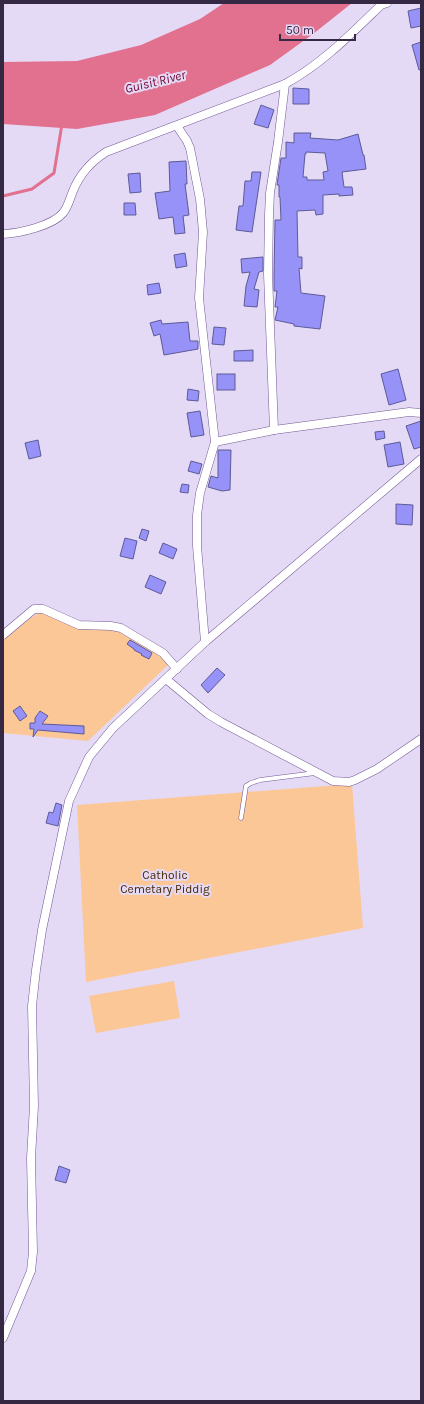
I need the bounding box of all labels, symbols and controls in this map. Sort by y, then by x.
scale bar [280,16,355,42]
text: 50 m [286,23,314,37]
water label: Guisit River [123,67,188,96]
park label: Catholic Cemetary Piddig [120,868,210,896]

